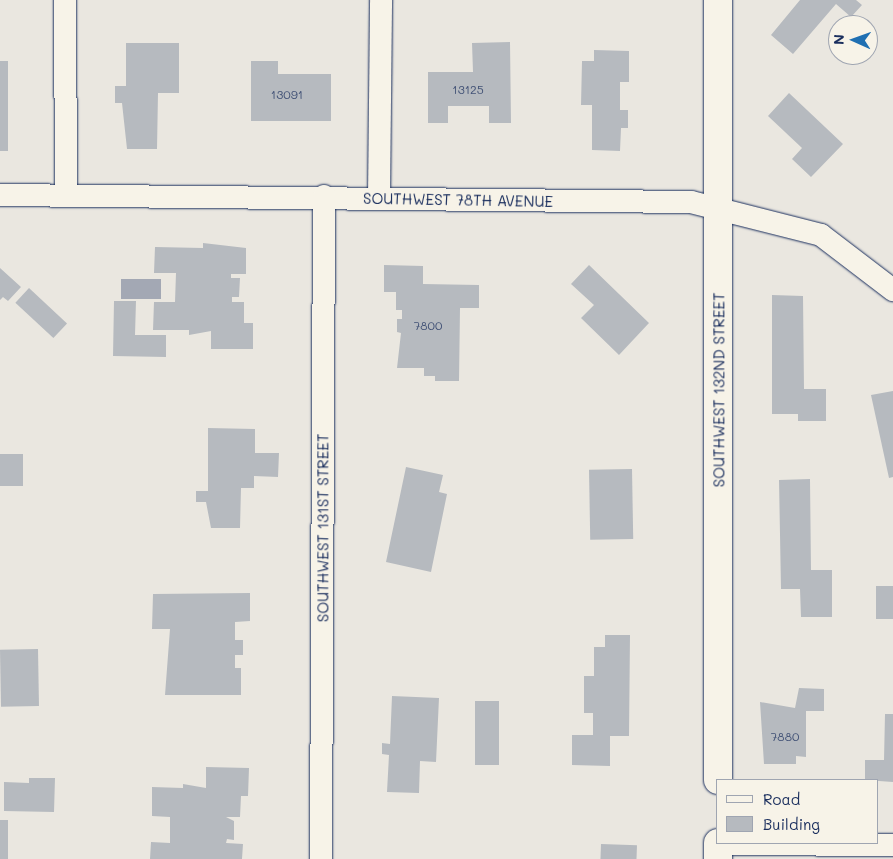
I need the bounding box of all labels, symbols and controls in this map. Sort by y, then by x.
north arrow [828,15,878,65]
text: N [829,34,848,45]
house number: 13125 [452,83,484,97]
house number: 13091 [271,88,303,102]
street label: SOUTHWEST 78TH AVENUE [363,189,553,211]
street label: SOUTHWEST 132ND STREET [710,293,728,487]
house number: 7800 [414,319,442,333]
street label: SOUTHWEST 131ST STREET [314,434,332,622]
house number: 7880 [771,730,799,744]
legend [716,779,878,844]
text: Road [763,789,800,809]
text: Building [763,814,820,834]

